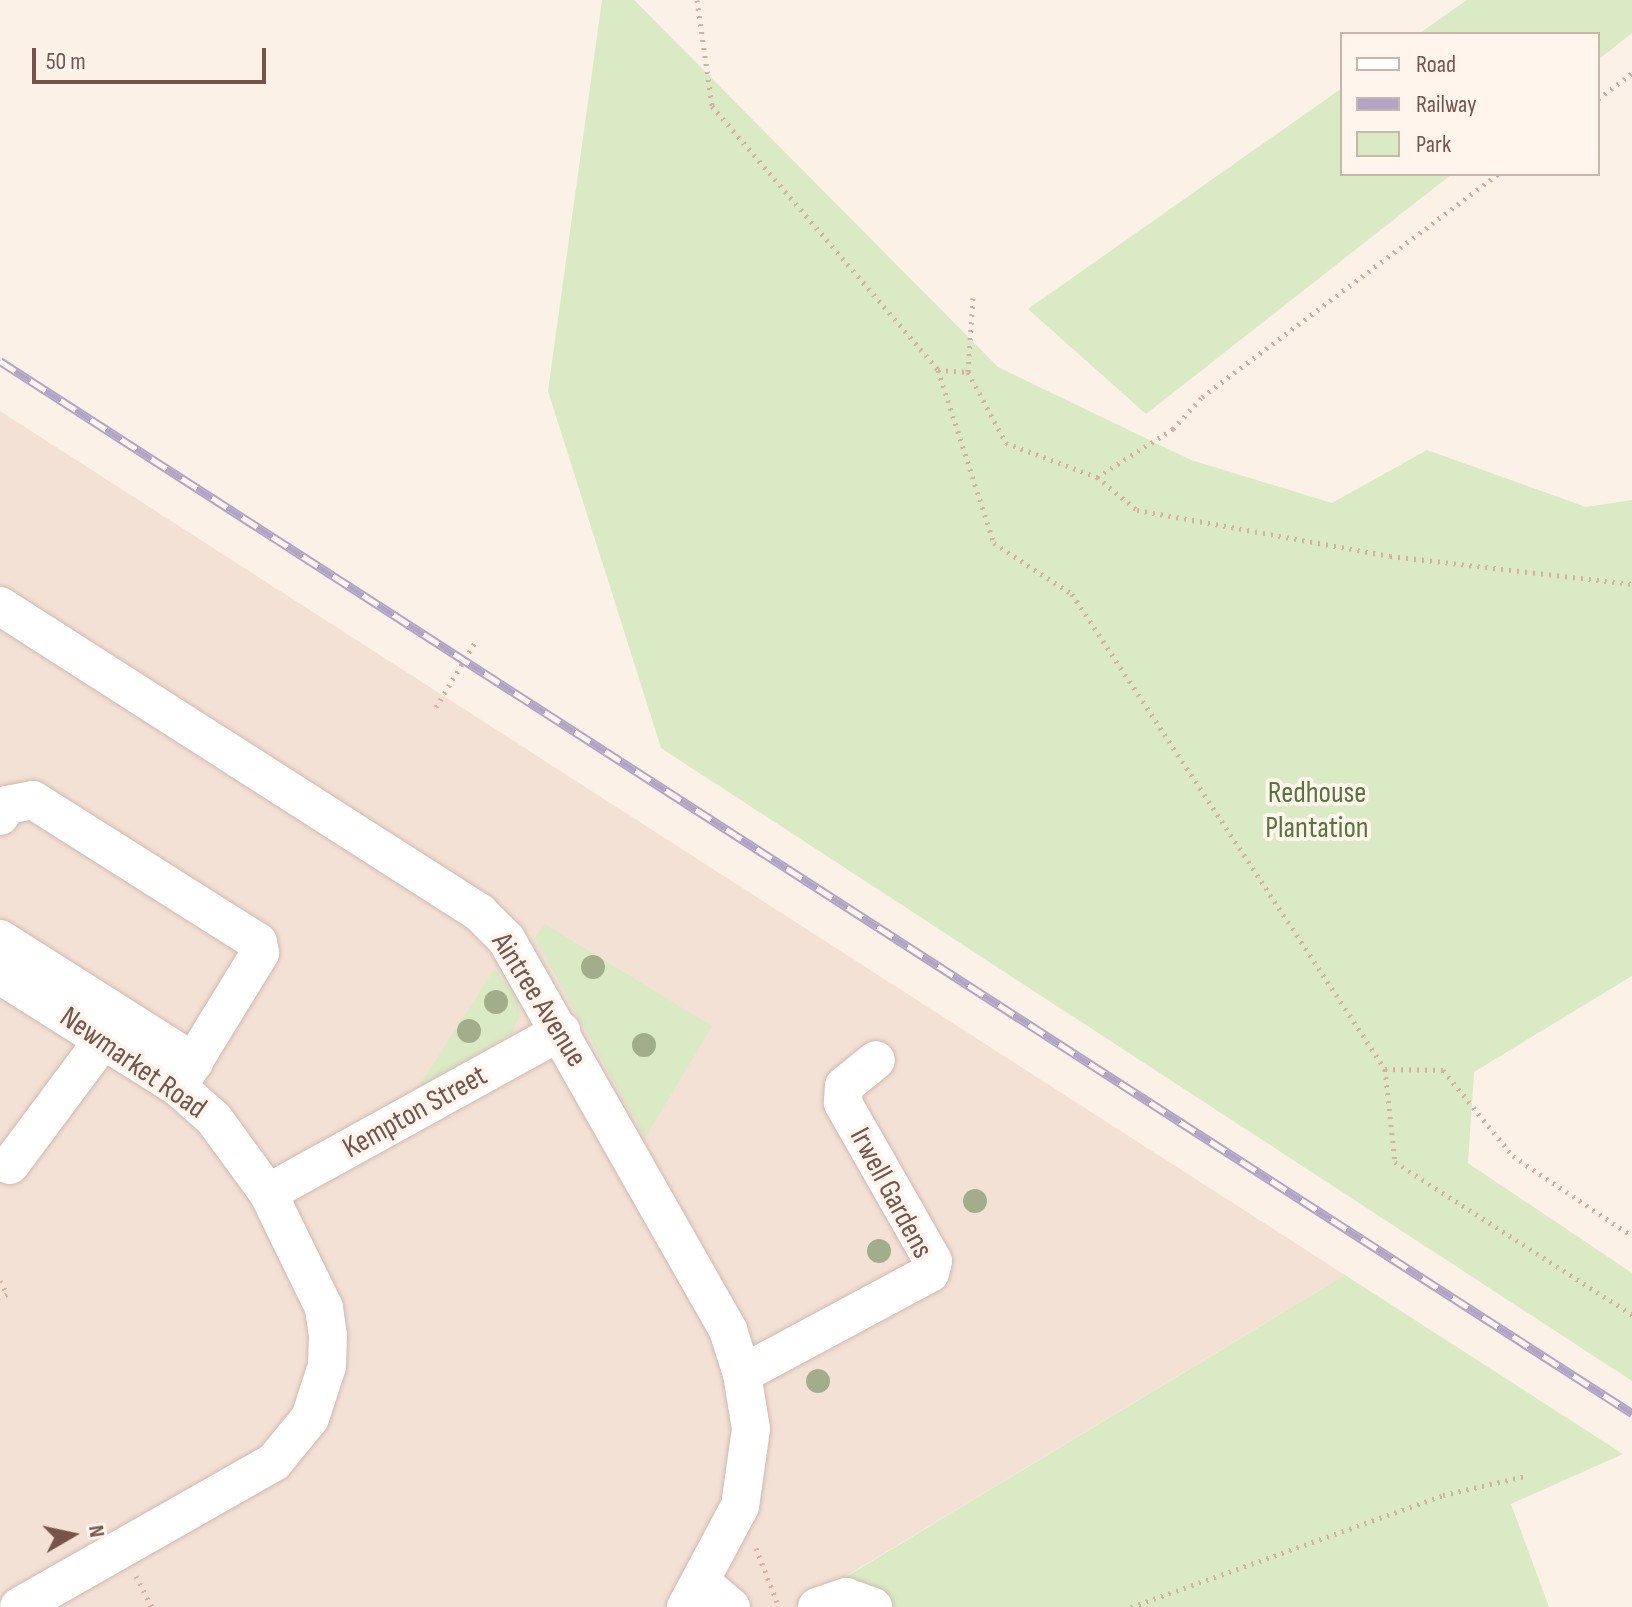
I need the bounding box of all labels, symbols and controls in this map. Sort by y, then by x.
scale bar [36,32,270,82]
legend [1340,32,1600,176]
text: 50 m [46,47,86,76]
text: Road [1416,50,1456,79]
text: Railway [1416,90,1476,119]
text: Park [1416,130,1451,159]
park label: Redhouse Plantation [1265,775,1369,846]
street label: Aintree Avenue [484,926,594,1074]
street label: Newmarket Road [53,999,213,1127]
street label: Kempton Street [337,1058,493,1166]
street label: Irwell Gardens [842,1122,940,1264]
north arrow [32,1495,112,1575]
text: N [82,1523,110,1539]

